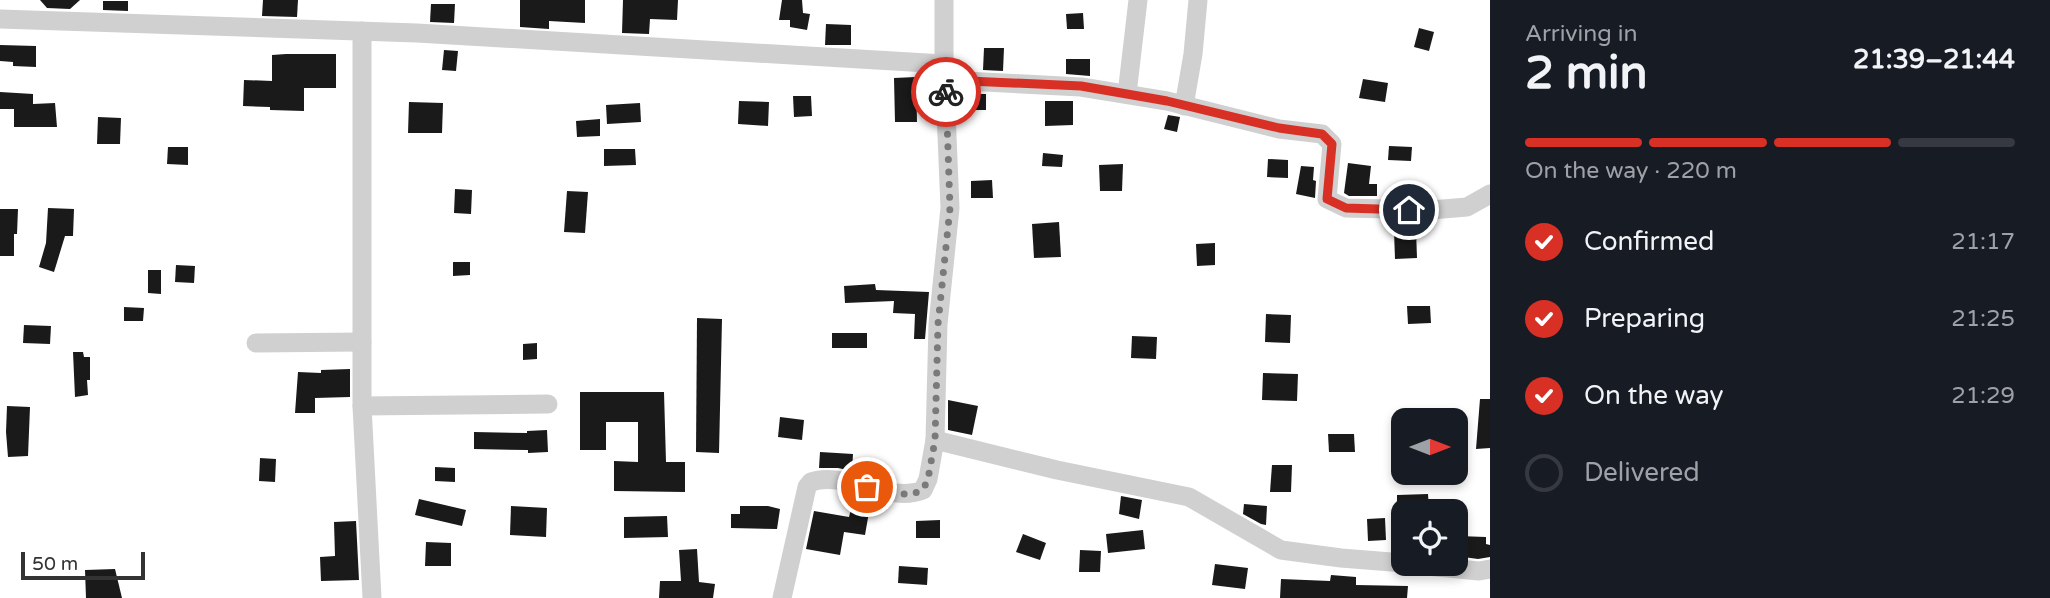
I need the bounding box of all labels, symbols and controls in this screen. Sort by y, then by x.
text: Arriving in [1525,20,1638,48]
text: 21:39–21:44 [1853,44,2015,75]
text: 2 min [1525,46,1648,101]
courier [911,57,981,127]
icon: bike [927,73,965,111]
text: On the way · 220 m [1525,157,1737,185]
pin [1379,180,1439,240]
icon: home [1390,191,1428,229]
icon: check [1525,223,1563,261]
text: Confirmed [1584,226,1714,257]
text: 21:17 [1951,228,2015,256]
icon: check [1525,300,1563,338]
text: Preparing [1584,303,1705,334]
text: 21:25 [1951,305,2015,333]
icon: check [1525,377,1563,415]
text: On the way [1584,380,1724,411]
text: 21:29 [1951,382,2015,410]
north arrow [1391,408,1468,485]
map controls [1391,408,1468,576]
pin [837,457,897,517]
text: Delivered [1584,457,1700,488]
icon: bag [848,468,886,506]
button: locate [1391,499,1468,576]
scale bar [21,549,145,581]
text: 50 m [32,553,78,575]

